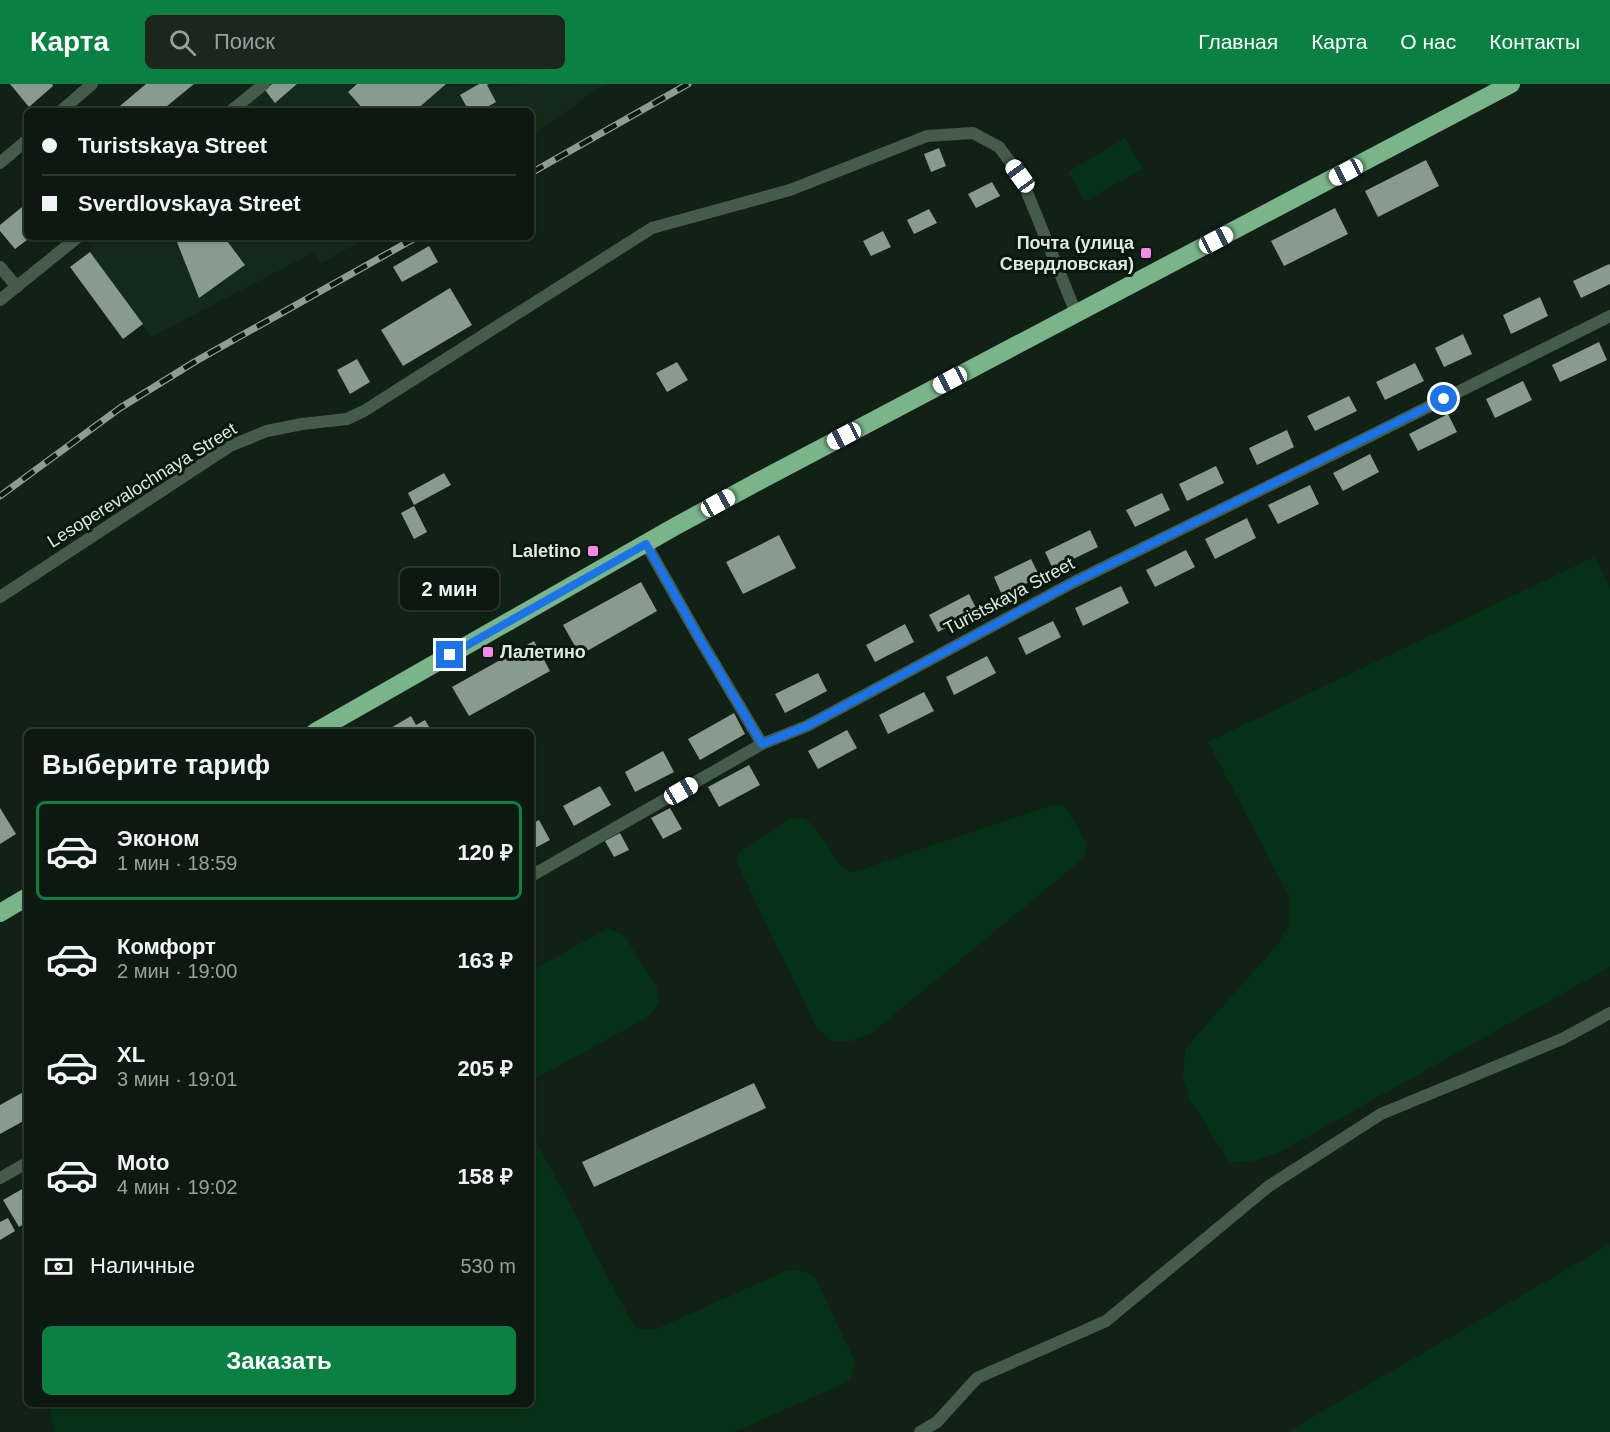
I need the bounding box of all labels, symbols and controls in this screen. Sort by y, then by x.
search box [145,15,565,69]
text: Карта [30,26,109,57]
icon: search [166,26,199,59]
text: Поиск [214,29,275,54]
text: Главная [1198,30,1278,53]
text: Карта [1311,30,1367,53]
text: О нас [1400,30,1456,53]
text: Контакты [1489,30,1580,53]
text: Turistskaya Street [78,133,267,158]
car [1002,156,1038,196]
car [1326,156,1366,188]
text: Sverdlovskaya Street [78,191,301,216]
car [1196,224,1236,256]
place label: Почта (улица Свердловская) [1000,233,1135,274]
marker: Почта (улица Свердловская) [1139,246,1153,260]
car [930,364,970,396]
route start [1430,385,1457,412]
street label: Lesoperevalochnaya Street [44,418,240,552]
car [824,420,864,452]
car [698,486,738,520]
place label: Laletino [512,541,581,561]
marker: Laletino [586,544,600,558]
street label: Turistskaya Street [941,553,1077,639]
callout: 2 мин [400,568,500,610]
text: 2 мин [422,578,477,600]
route end [436,641,463,668]
place label: Лалетино [500,642,586,662]
marker: Лалетино [481,645,495,659]
text: Выберите тариф [42,750,270,780]
car [661,774,701,808]
icon: car [45,824,99,878]
text: Эконом [117,826,200,851]
text: 120 ₽ [457,840,513,865]
text: 1 мин · 18:59 [117,852,237,874]
icon: car [45,932,99,986]
text: Комфорт [117,934,216,959]
text: 163 ₽ [457,948,513,973]
text: 2 мин · 19:00 [117,960,237,982]
icon: car [45,1040,99,1094]
text: XL [117,1042,145,1067]
text: 205 ₽ [457,1056,513,1081]
text: 3 мин · 19:01 [117,1068,237,1090]
icon: car [45,1148,99,1202]
text: Moto [117,1150,170,1175]
text: 158 ₽ [457,1164,513,1189]
text: 4 мин · 19:02 [117,1176,237,1198]
icon: cash [42,1250,75,1283]
text: Наличные [90,1253,195,1278]
text: 530 m [460,1255,516,1277]
button: Заказать [42,1326,516,1395]

